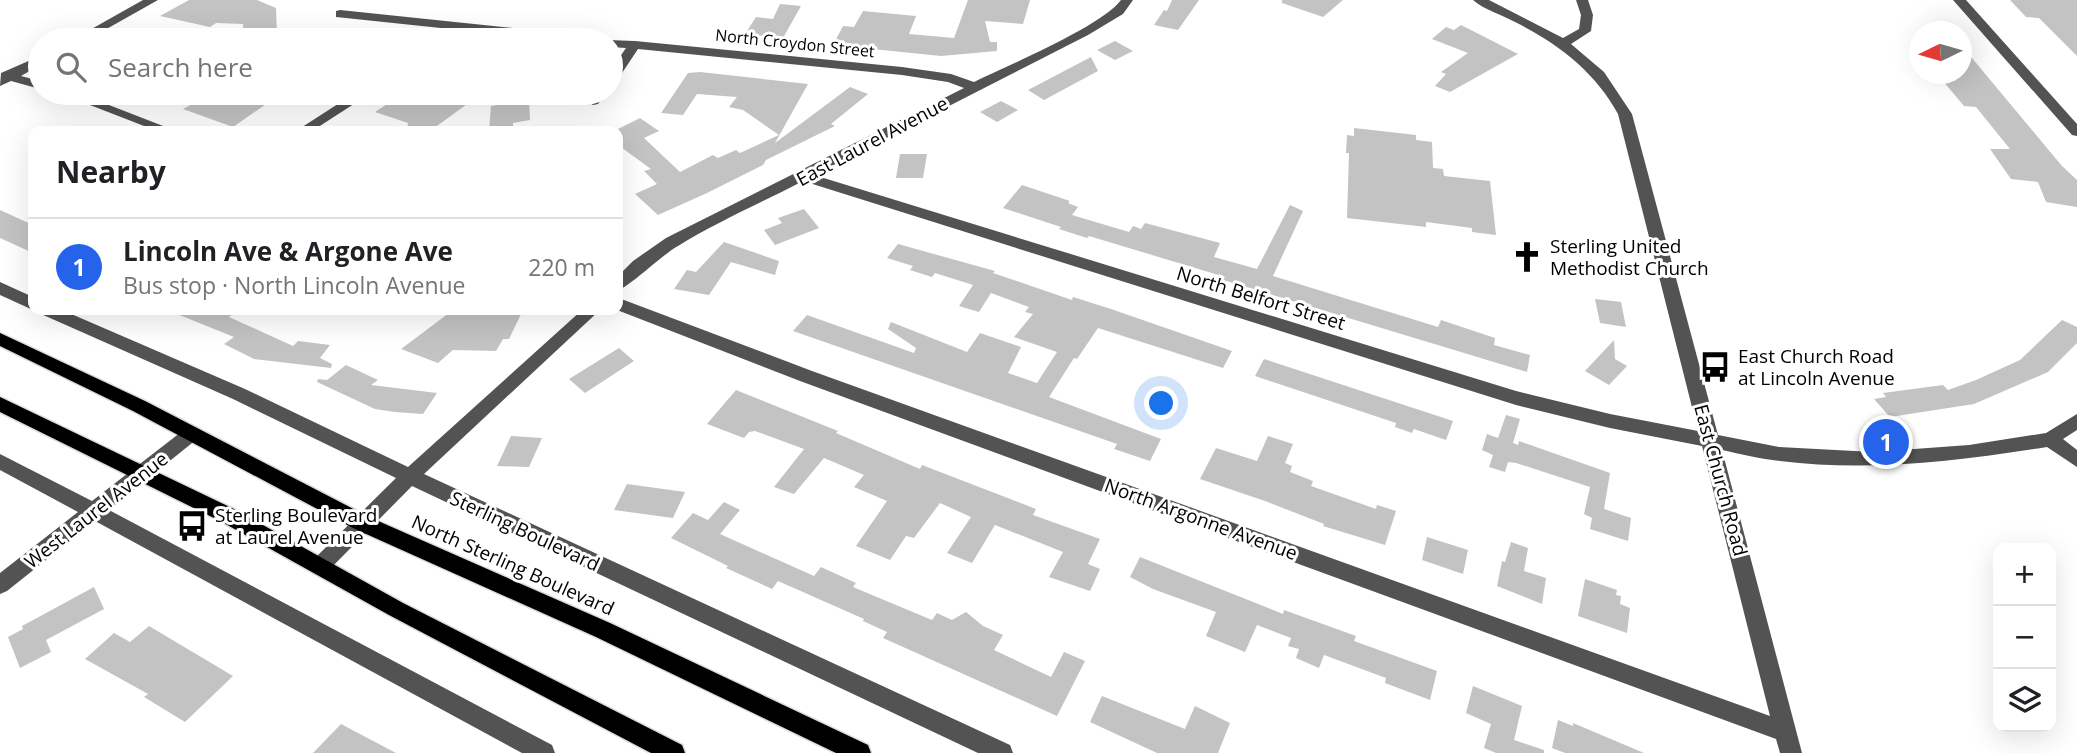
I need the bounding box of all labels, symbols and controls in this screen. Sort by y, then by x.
north arrow [1909,21,1972,84]
street label: North Croydon Street [714,24,876,62]
search box [28,28,623,105]
icon: search [52,48,90,86]
text: Search here [108,49,253,85]
street label: East Laurel Avenue [792,90,952,192]
text: Nearby [56,151,166,192]
text: Lincoln Ave & Argone Ave [123,233,453,269]
place label: Sterling United Methodist Church [1550,233,1709,281]
church icon: Sterling United Methodist Church [1510,240,1544,274]
text: 1 [72,251,86,283]
text: 220 m [528,251,595,283]
street label: North Belfort Street [1174,260,1349,336]
text: Bus stop · North Lincoln Avenue [123,269,466,301]
place label: East Church Road at Lincoln Avenue [1738,343,1895,391]
bus stop icon: East Church Road at Lincoln Avenue [1698,350,1732,384]
your location [1144,386,1178,420]
street label: East Church Road [1688,401,1754,559]
pin: 1 [1863,416,1909,468]
street label: West Laurel Avenue [19,446,173,574]
street label: North Argonne Avenue [1101,472,1301,566]
street label: Sterling Boulevard [446,485,604,577]
place label: Sterling Boulevard at Laurel Avenue [215,502,377,550]
bus stop icon: Sterling Boulevard at Laurel Avenue [175,509,209,543]
street label: North Sterling Boulevard [408,509,618,621]
map controls [1993,543,2056,732]
button: + [1993,543,2056,606]
button: − [1993,606,2056,669]
button: layers [1993,669,2056,732]

